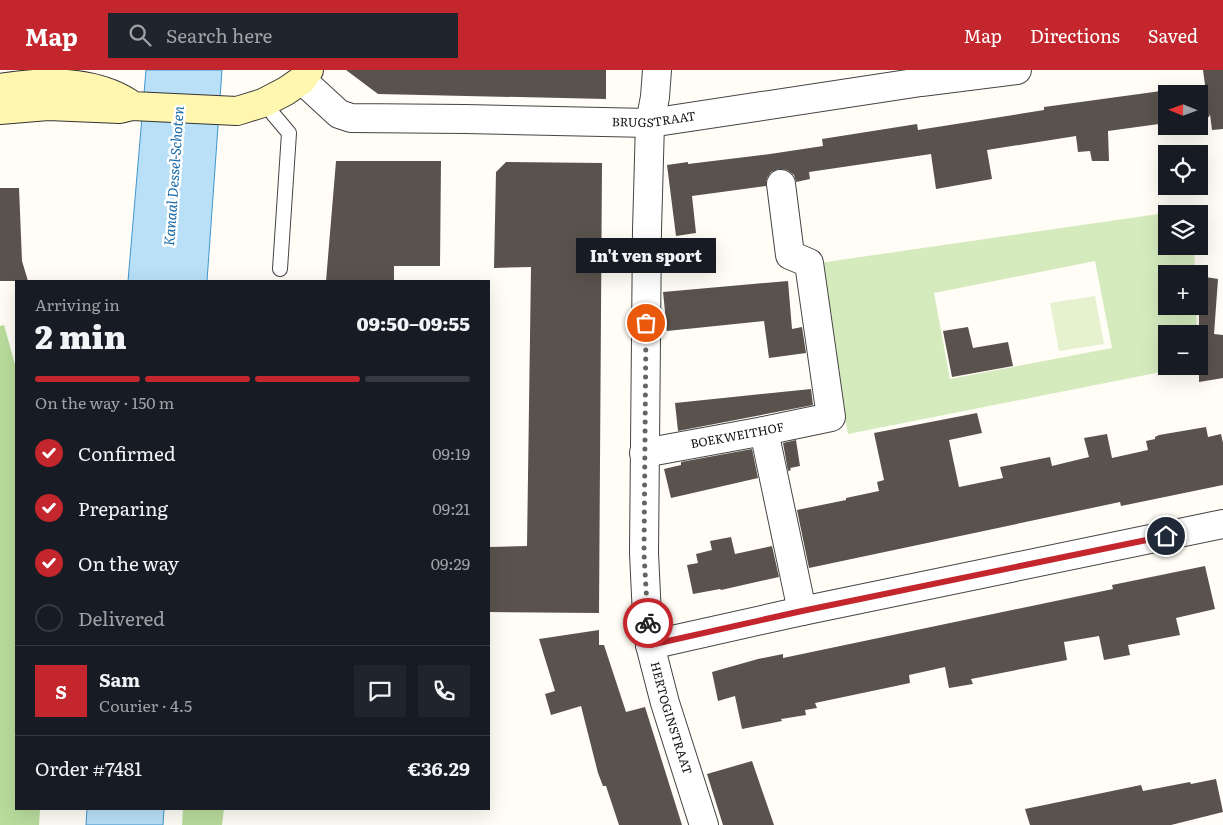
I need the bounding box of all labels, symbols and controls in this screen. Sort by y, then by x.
search box [108,13,458,58]
text: Map [25,18,78,53]
icon: search [126,21,154,49]
text: Search here [166,21,272,49]
text: Map [964,22,1002,49]
text: Directions [1030,22,1120,49]
text: Saved [1148,22,1198,49]
north arrow [1158,85,1208,135]
map controls [1158,85,1208,375]
water label: Kanaal Dessel-Schoten [158,105,188,246]
street label: BRUGSTRAAT [612,106,697,131]
button: locate [1158,145,1208,195]
button: layers [1158,205,1208,255]
callout: In't ven sport [576,238,716,273]
text: In't ven sport [590,243,702,267]
button: + [1158,265,1208,315]
text: Arriving in [35,292,120,316]
pin [625,302,667,344]
text: 09:50–09:55 [356,309,470,337]
icon: bag [632,309,660,337]
text: 2 min [35,311,127,359]
button: − [1158,325,1208,375]
text: On the way · 150 m [35,390,174,414]
street label: BOEKWEITHOF [689,417,786,452]
icon: check [35,439,63,467]
text: Confirmed [78,439,176,467]
text: 09:19 [432,441,470,465]
icon: check [35,494,63,522]
text: Preparing [78,494,168,522]
text: 09:21 [433,496,470,520]
pin [1145,515,1187,557]
icon: home [1152,522,1180,550]
icon: check [35,549,63,577]
text: On the way [78,549,179,577]
text: 09:29 [431,551,470,575]
courier [623,598,673,648]
text: Delivered [78,604,165,632]
icon: bike [634,609,662,637]
street label: HERTOGINSTRAAT [647,660,697,777]
text: Sam [99,665,140,693]
button: chat [354,665,406,717]
button: phone [418,665,470,717]
text: S [55,677,67,705]
text: Courier · 4.5 [99,693,192,717]
text: Order #7481 [35,754,142,782]
text: €36.29 [408,754,470,782]

